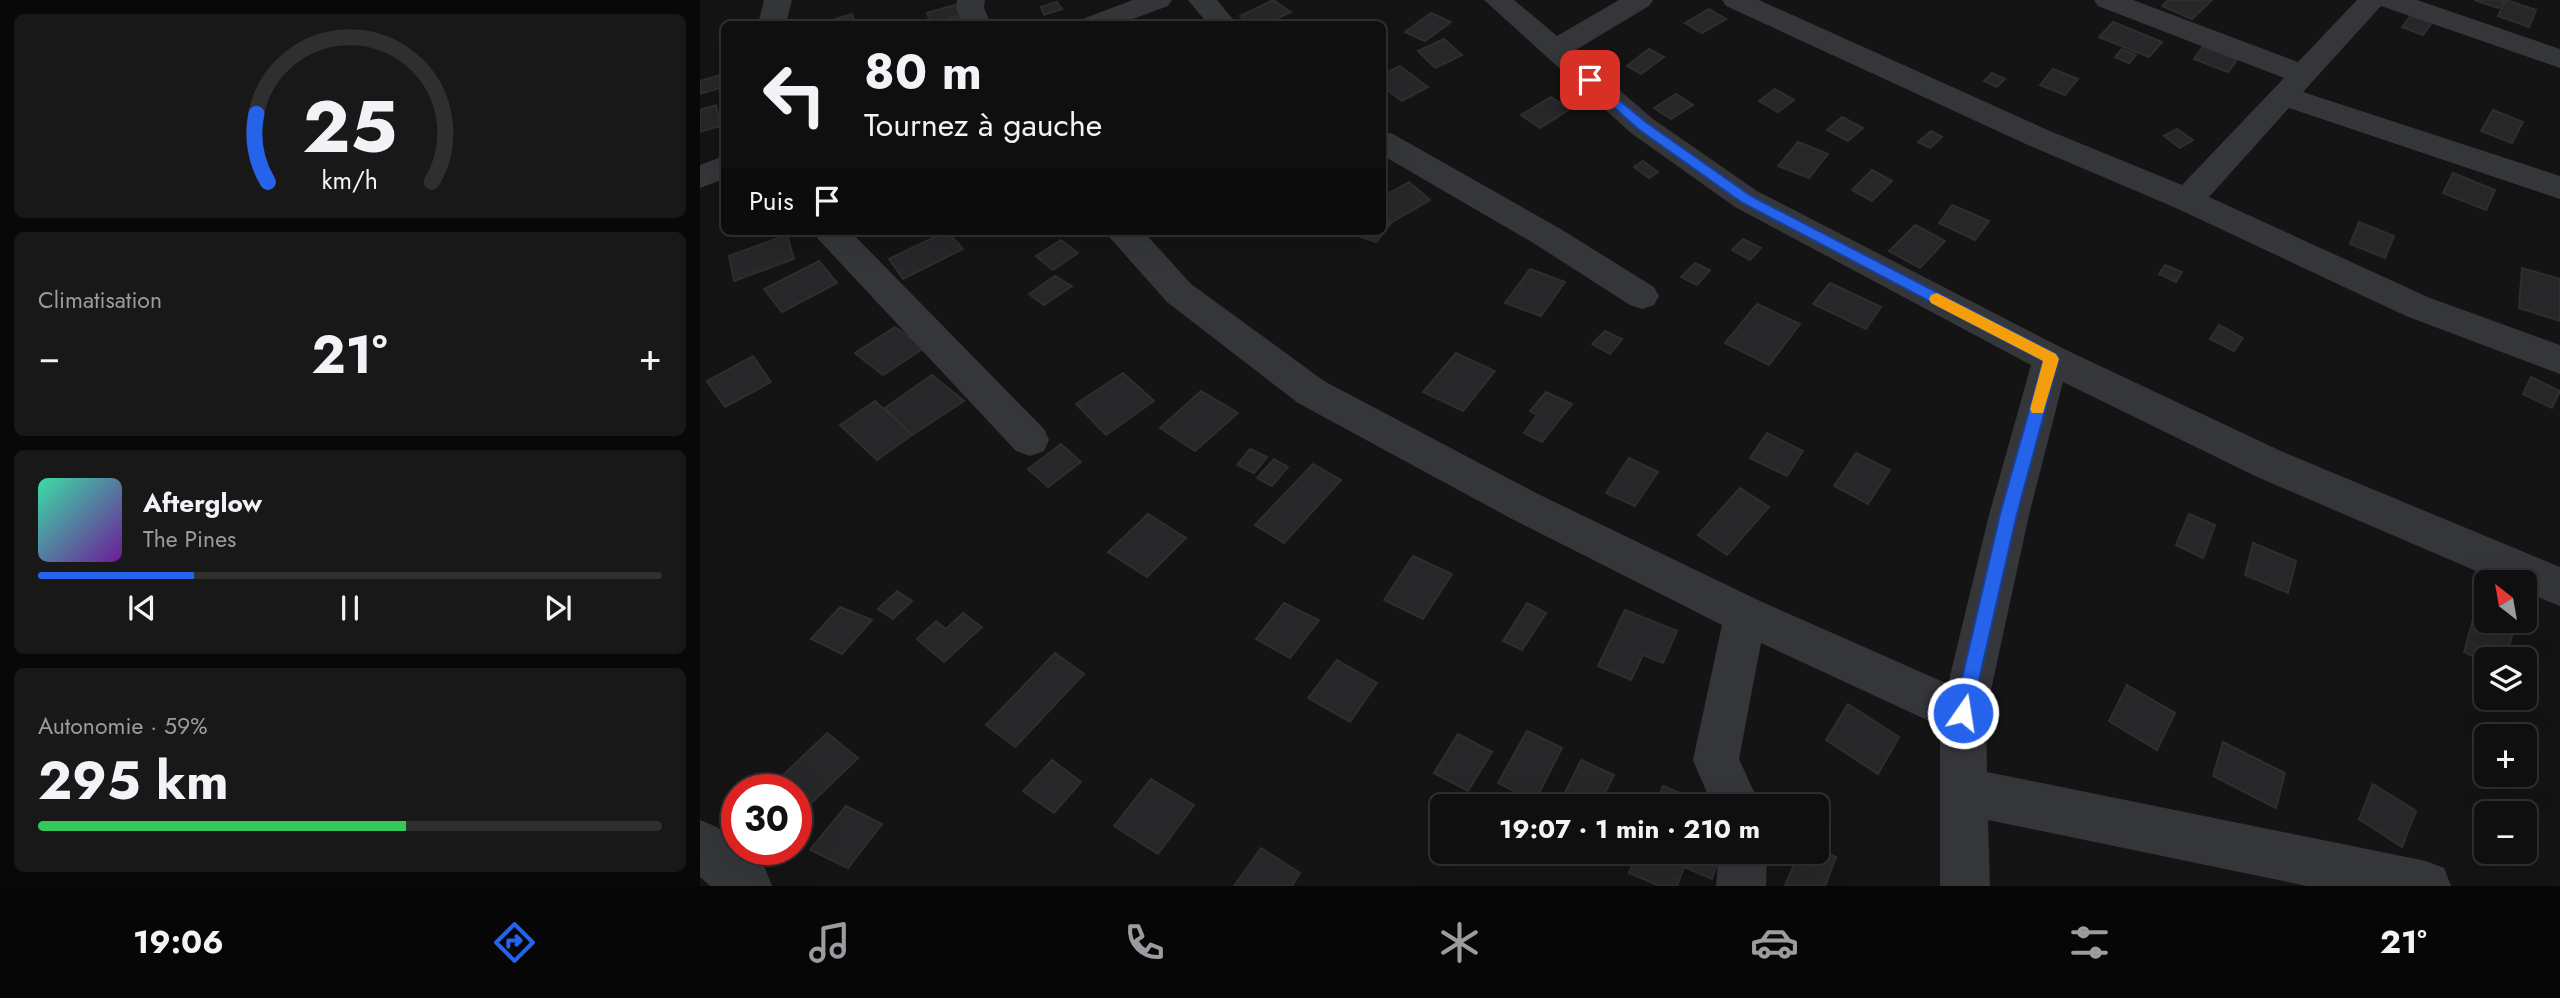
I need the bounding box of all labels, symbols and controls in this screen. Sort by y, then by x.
text: 80 m [864,37,982,107]
icon: left [749,49,840,140]
pin [1560,50,1620,110]
icon: arrive [1571,61,1609,99]
text: 25 [303,74,397,179]
text: Tournez à gauche [864,102,1102,148]
text: km/h [322,162,378,198]
text: Puis [749,182,794,220]
icon: arrive [808,182,846,220]
text: Climatisation [38,283,162,317]
text: 21° [312,317,388,393]
text: − [38,329,60,384]
text: + [639,329,662,384]
text: Afterglow [143,484,262,522]
text: The Pines [143,522,236,556]
north arrow [2474,570,2538,634]
map controls [2474,570,2537,864]
icon: previous [123,589,161,627]
icon: pause [331,589,369,627]
icon: next [539,589,577,627]
button: layers [2474,647,2537,710]
position arrow [1926,676,2000,750]
text: Autonomie · 59% [38,709,207,743]
button: + [2474,724,2537,787]
text: 295 km [38,743,229,819]
speed limit sign: 30 [721,774,812,865]
button: − [2474,801,2537,864]
text: 19:07 · 1 min · 210 m [1499,810,1760,848]
icon: directions [490,918,539,967]
icon: music [805,918,854,967]
icon: phone [1120,918,1169,967]
icon: climate [1435,918,1484,967]
icon: car [1750,918,1799,967]
icon: filters [2065,918,2114,967]
text: 19:06 [133,919,224,965]
text: 21° [2380,919,2427,965]

